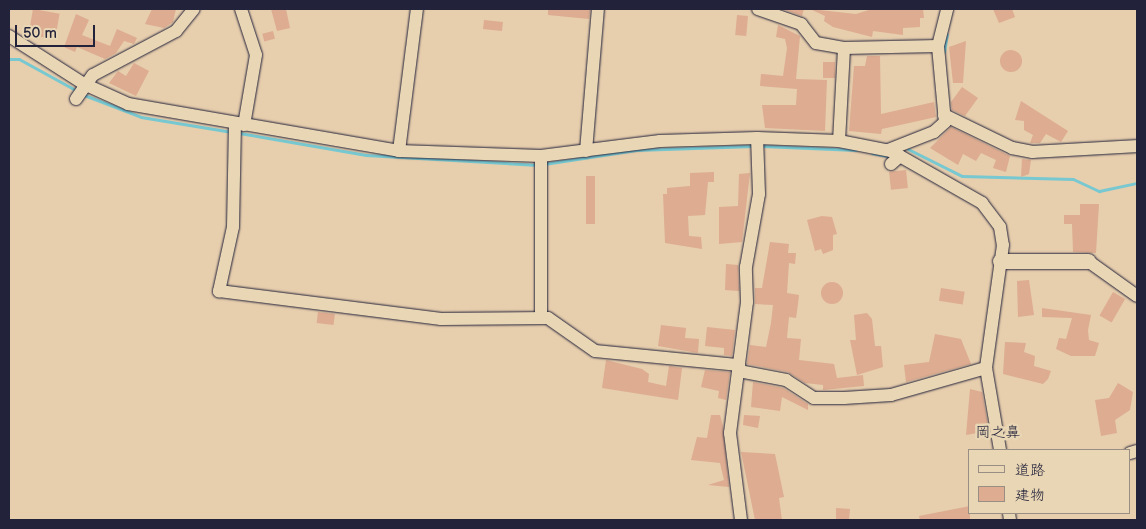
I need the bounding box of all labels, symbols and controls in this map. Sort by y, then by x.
scale bar [18,15,98,47]
text: 50 m [23,24,57,43]
district label: 岡之鼻 [976,424,1020,442]
legend [968,449,1131,514]
text: 道路 [1015,461,1045,480]
text: 建物 [1015,486,1045,505]

